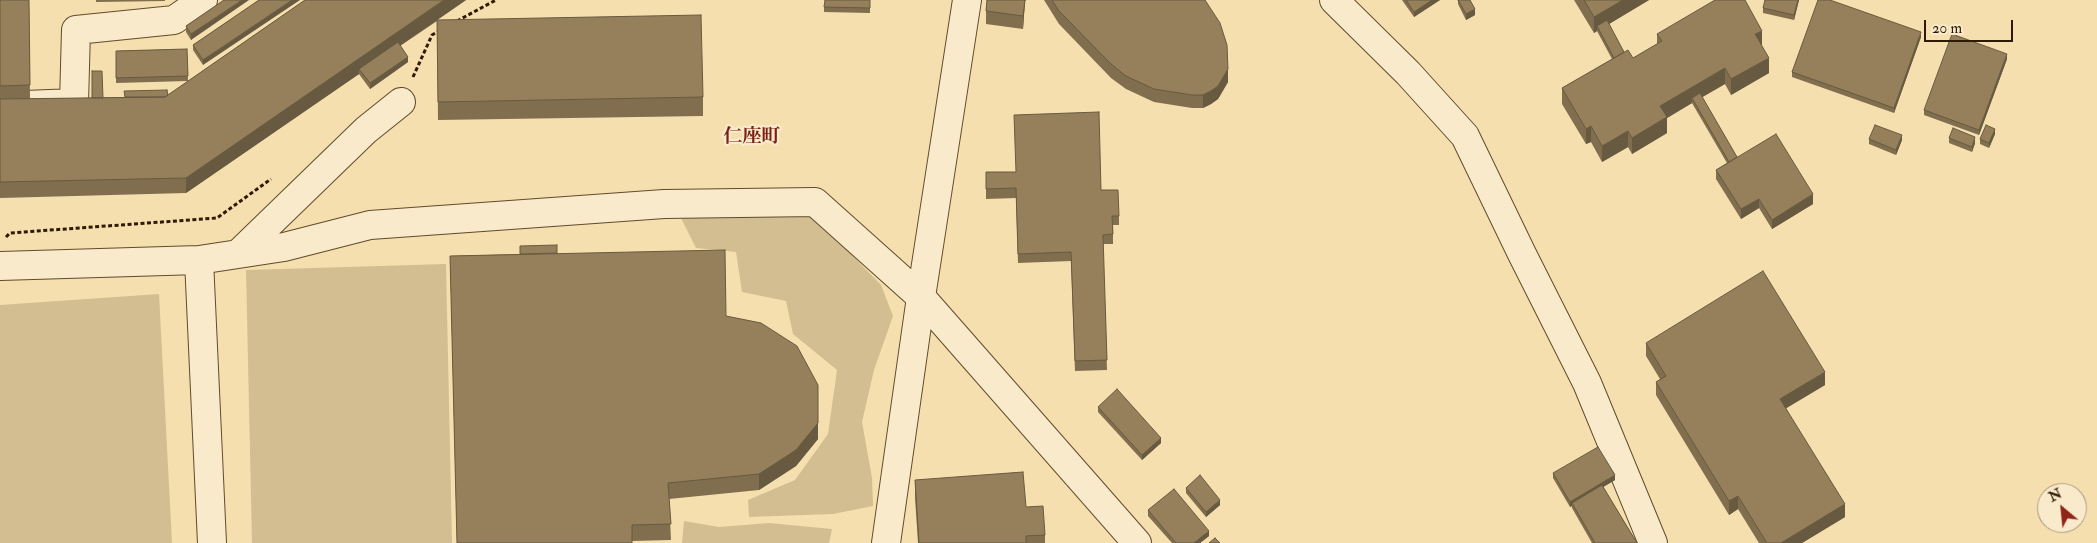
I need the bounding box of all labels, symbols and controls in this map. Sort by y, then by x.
scale bar [1927,10,2016,42]
text: 20 m [1932,19,1962,38]
district label: 仁座町 [724,127,780,149]
north arrow [2037,483,2087,533]
text: N [2046,485,2065,506]

